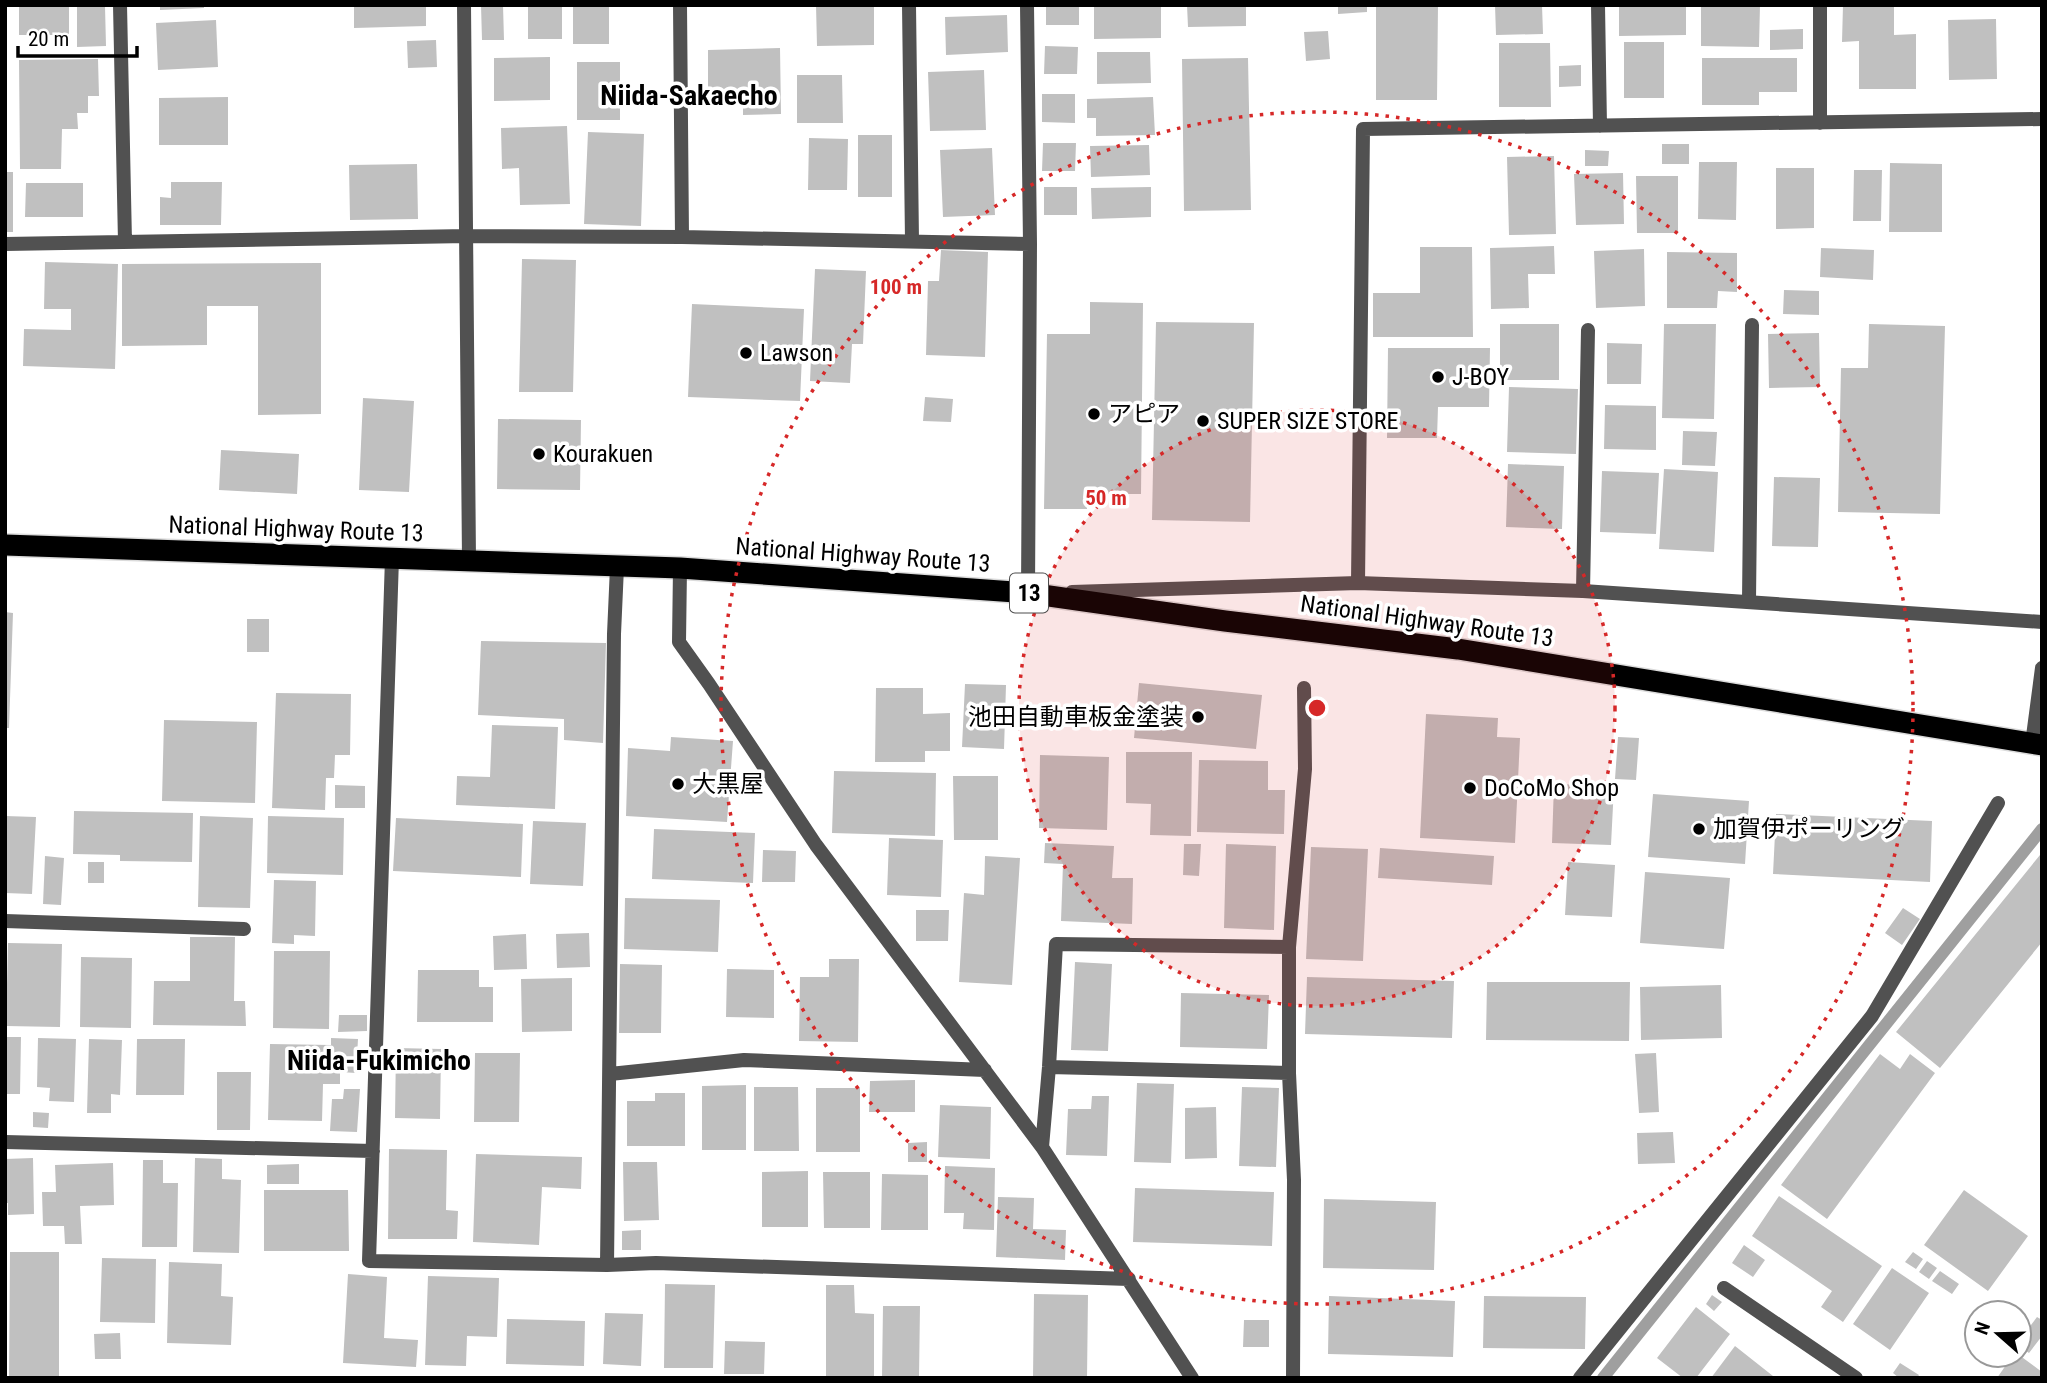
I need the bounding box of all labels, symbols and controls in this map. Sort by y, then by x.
scale bar [18,14,136,58]
text: 20 m [28,27,69,51]
district label: Niida-Sakaecho [600,79,778,112]
text: 100 m [870,275,922,299]
place label: Lawson [760,339,833,367]
marker: Lawson [738,345,754,361]
place label: J-BOY [1452,363,1510,391]
marker: J-BOY [1430,369,1446,385]
place label: アピア [1108,400,1180,428]
marker: アピア [1086,406,1102,422]
place label: SUPER SIZE STORE [1217,407,1399,435]
marker: SUPER SIZE STORE [1195,413,1211,429]
place label: Kourakuen [553,440,653,468]
marker: Kourakuen [531,446,547,462]
text: 50 m [1085,486,1127,510]
street label: National Highway Route 13 [168,511,424,547]
street label: National Highway Route 13 [735,532,991,578]
road number: 13 [1010,573,1048,612]
street label: National Highway Route 13 [1299,589,1555,653]
centre of rings [1305,696,1329,720]
place label: 池田自動車板金塗装 [968,703,1184,731]
marker: 池田自動車板金塗装 [1190,709,1206,725]
place label: 大黒屋 [692,770,764,798]
place label: DoCoMo Shop [1484,774,1619,802]
marker: 大黒屋 [670,776,686,792]
marker: DoCoMo Shop [1462,780,1478,796]
place label: 加賀伊ポーリング [1713,815,1905,843]
marker: 加賀伊ポーリング [1691,821,1707,837]
district label: Niida-Fukimicho [287,1044,471,1077]
north arrow [1963,1299,2033,1369]
text: N [1970,1319,1995,1338]

